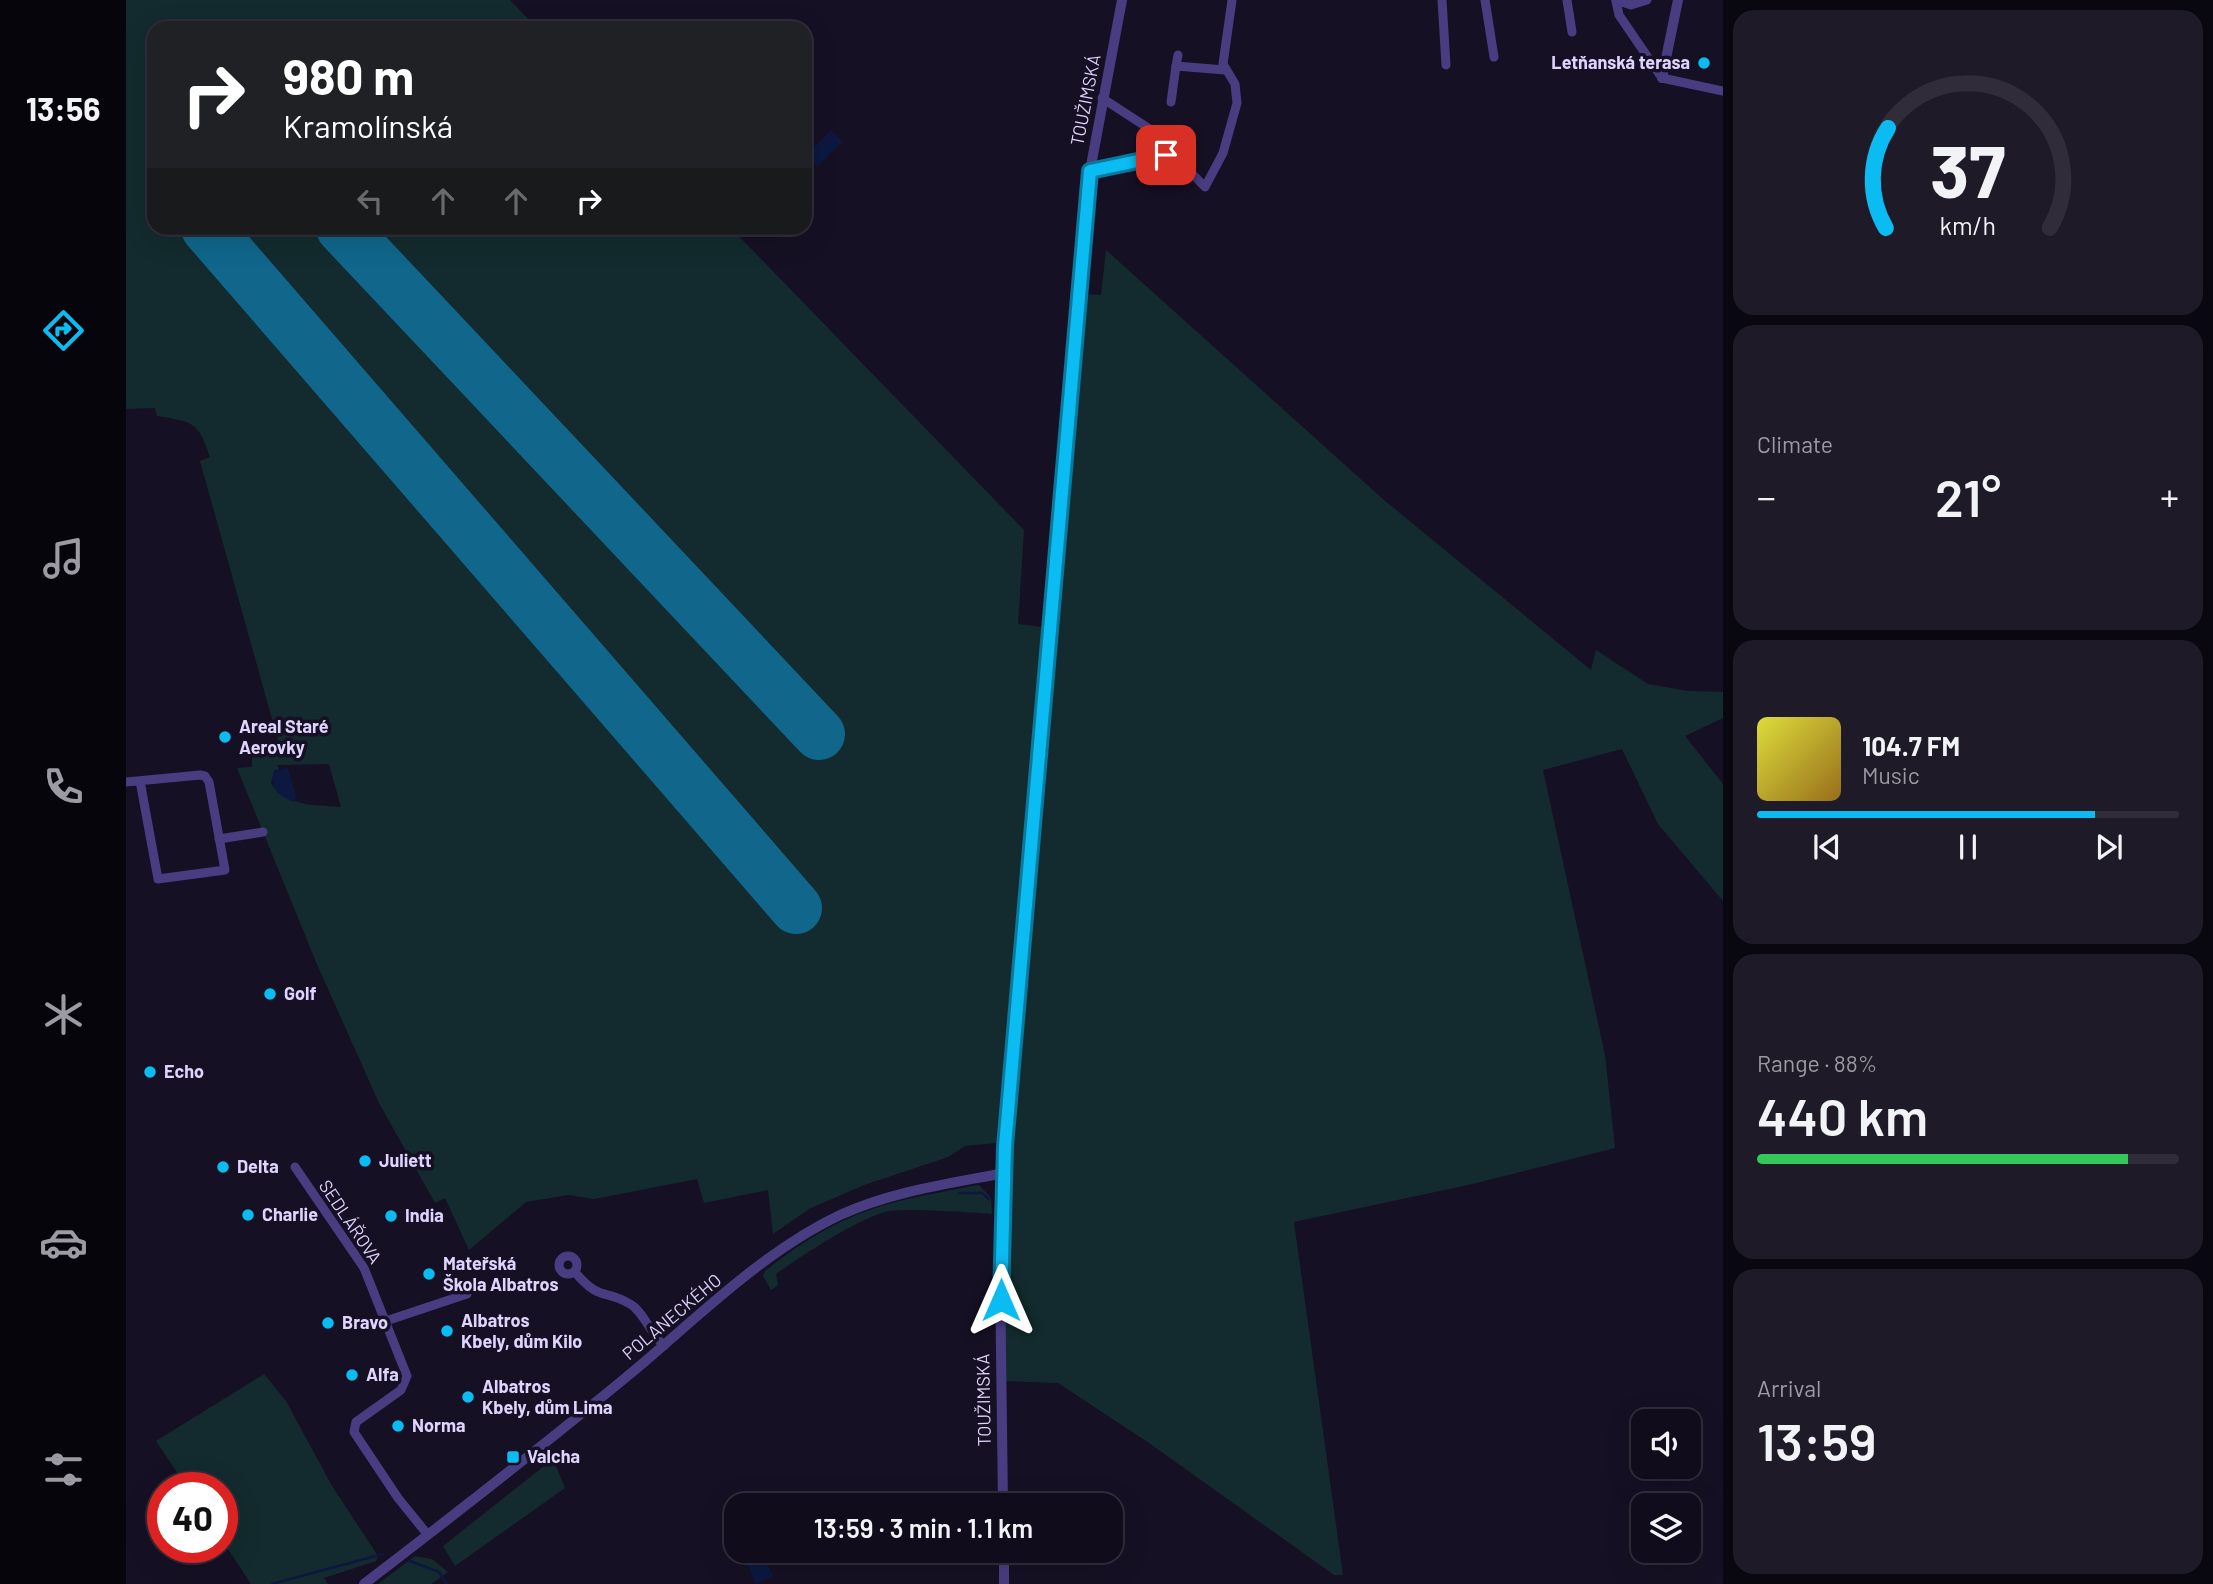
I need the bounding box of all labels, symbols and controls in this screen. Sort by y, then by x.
text: 980 m [283,46,414,105]
icon: right [168,49,259,140]
place label: Letňanská terasa [1551,51,1690,73]
street label: TOUŽIMSKÁ [1065,52,1105,147]
marker: Letňanská terasa [1696,55,1712,71]
text: 13:56 [26,89,100,127]
text: Kramolínská [283,106,453,144]
pin [1136,125,1196,185]
text: 37 [1930,126,2006,214]
icon: arrive [1147,136,1185,174]
icon: left [351,182,389,220]
icon: ahead [424,182,462,220]
icon: ahead [497,182,535,220]
icon: right [570,182,608,220]
text: km/h [1940,210,1996,240]
icon: directions [39,306,88,355]
text: Climate [1757,430,1833,458]
text: 21° [1935,465,2001,527]
text: − [1757,473,1776,519]
text: + [2160,473,2179,519]
icon: music [39,534,88,583]
place label: Areal Staré Aerovky [239,715,329,758]
marker: Areal Staré Aerovky [217,729,233,745]
text: 104.7 FM [1862,730,1960,761]
text: Music [1862,761,1920,789]
icon: phone [39,762,88,811]
icon: previous [1808,828,1846,866]
icon: pause [1949,828,1987,866]
icon: next [2090,828,2128,866]
place label: Golf [284,982,316,1004]
marker: Golf [262,986,278,1002]
icon: climate [39,990,88,1039]
text: Range · 88% [1757,1049,1877,1077]
place label: Echo [164,1060,204,1082]
marker: Echo [142,1064,158,1080]
text: 440 km [1757,1084,1928,1146]
place label: Juliett [379,1149,432,1171]
marker: Juliett [357,1153,373,1169]
place label: Delta [237,1155,279,1177]
marker: Delta [215,1159,231,1175]
street label: SEDLÁŘOVA [315,1175,387,1268]
place label: Charlie [262,1203,318,1225]
place label: India [405,1204,444,1226]
marker: Charlie [240,1207,256,1223]
marker: India [383,1208,399,1224]
icon: car [39,1218,88,1267]
place label: Mateřská Škola Albatros [443,1252,559,1295]
position arrow [964,1263,1038,1337]
marker: Mateřská Škola Albatros [421,1266,437,1282]
street label: POLANECKÉHO [617,1268,725,1364]
place label: Albatros Kbely, dům Kilo [461,1309,582,1352]
place label: Bravo [342,1311,388,1333]
marker: Bravo [320,1315,336,1331]
marker: Albatros Kbely, dům Kilo [439,1323,455,1339]
street label: TOUŽIMSKÁ [971,1353,995,1446]
place label: Alfa [366,1363,399,1385]
marker: Alfa [344,1367,360,1383]
text: Arrival [1757,1374,1821,1402]
place label: Albatros Kbely, dům Lima [482,1375,613,1418]
marker: Albatros Kbely, dům Lima [460,1389,476,1405]
map controls [1631,1409,1701,1563]
button: sound [1631,1409,1701,1479]
text: 13:59 [1757,1409,1876,1471]
place label: Norma [412,1414,465,1436]
marker: Norma [390,1418,406,1434]
icon: filters [39,1445,88,1494]
place label: Valcha [527,1445,580,1467]
marker: Valcha [505,1449,521,1465]
speed limit sign: 40 [147,1472,238,1563]
button: layers [1631,1493,1701,1563]
text: 13:59 · 3 min · 1.1 km [814,1512,1033,1543]

